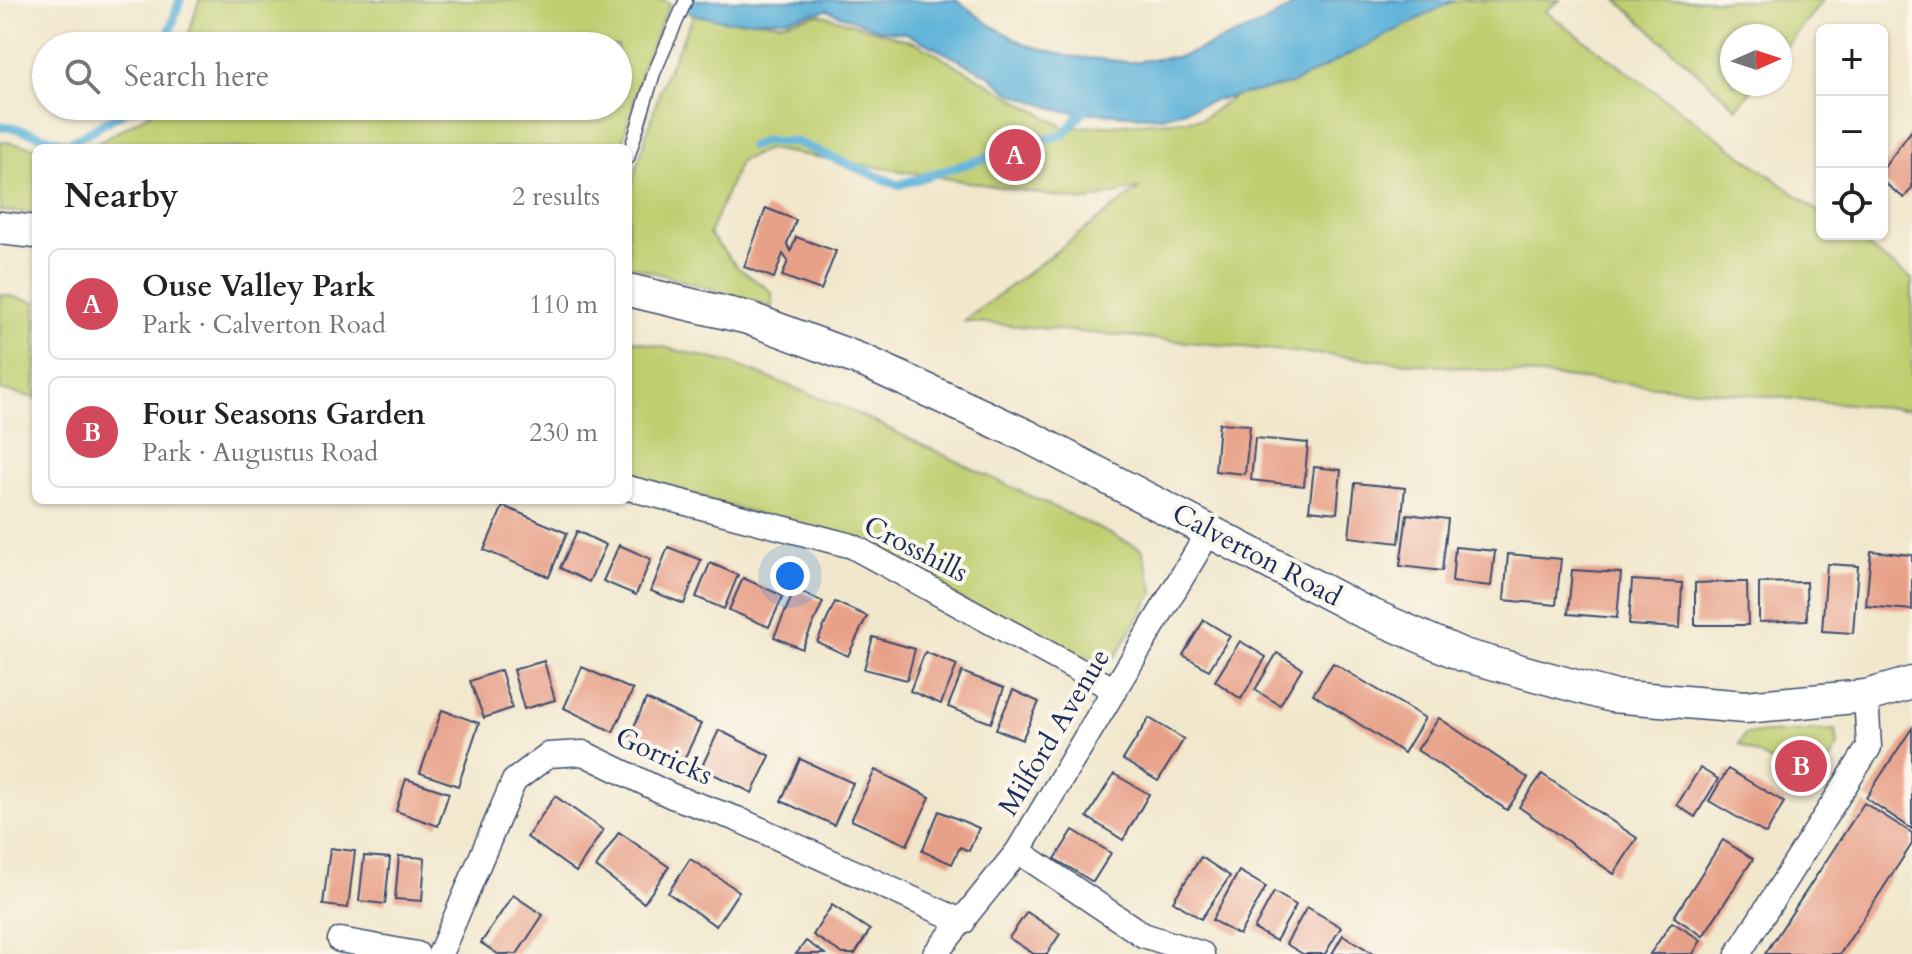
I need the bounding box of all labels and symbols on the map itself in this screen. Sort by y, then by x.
north arrow [1720,24,1792,96]
pin: A [989,125,1041,185]
street label: Calverton Road [1166,494,1348,616]
street label: Crosshills [857,507,975,591]
your location [770,556,810,596]
street label: Milford Avenue [989,641,1119,823]
street label: Gorricks [609,718,719,794]
pin: B [1775,736,1827,796]

